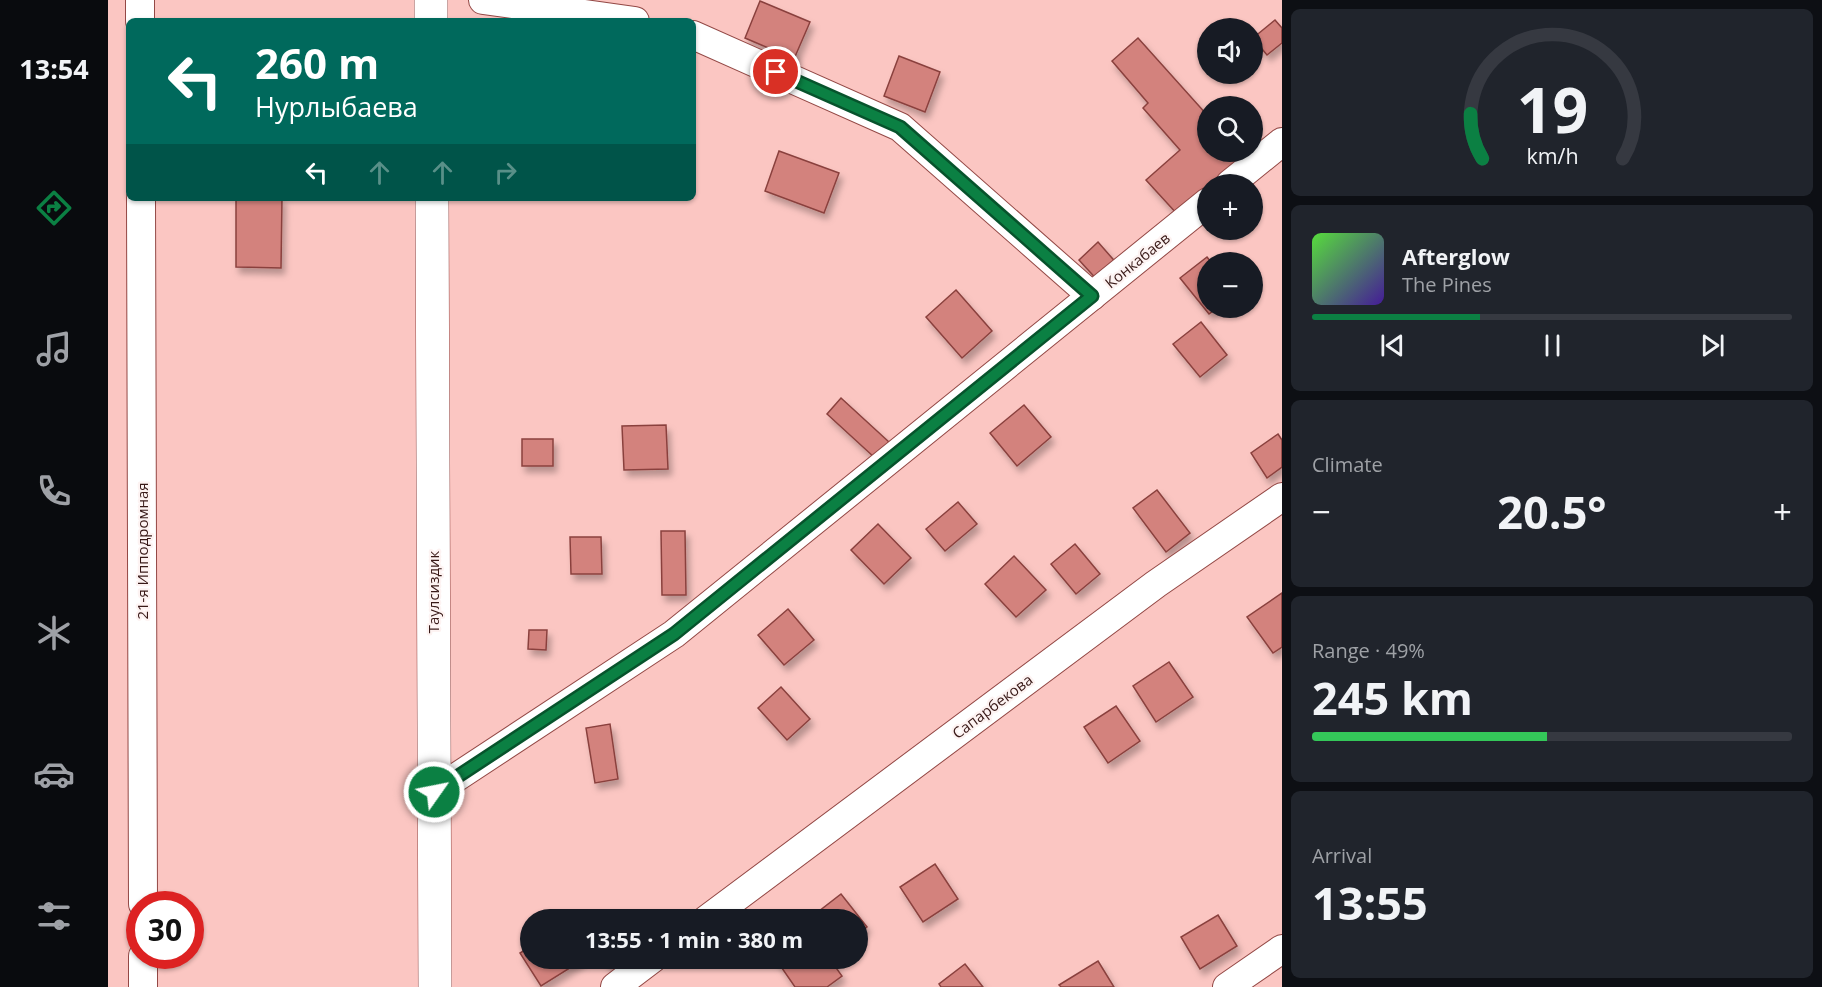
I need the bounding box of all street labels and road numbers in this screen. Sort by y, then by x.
street label: Конкабаев [1100,228,1174,292]
street label: 21-я Ипподромная [132,482,152,620]
street label: Таулсиздик [423,550,443,633]
street label: Сапарбекова [948,669,1036,743]

